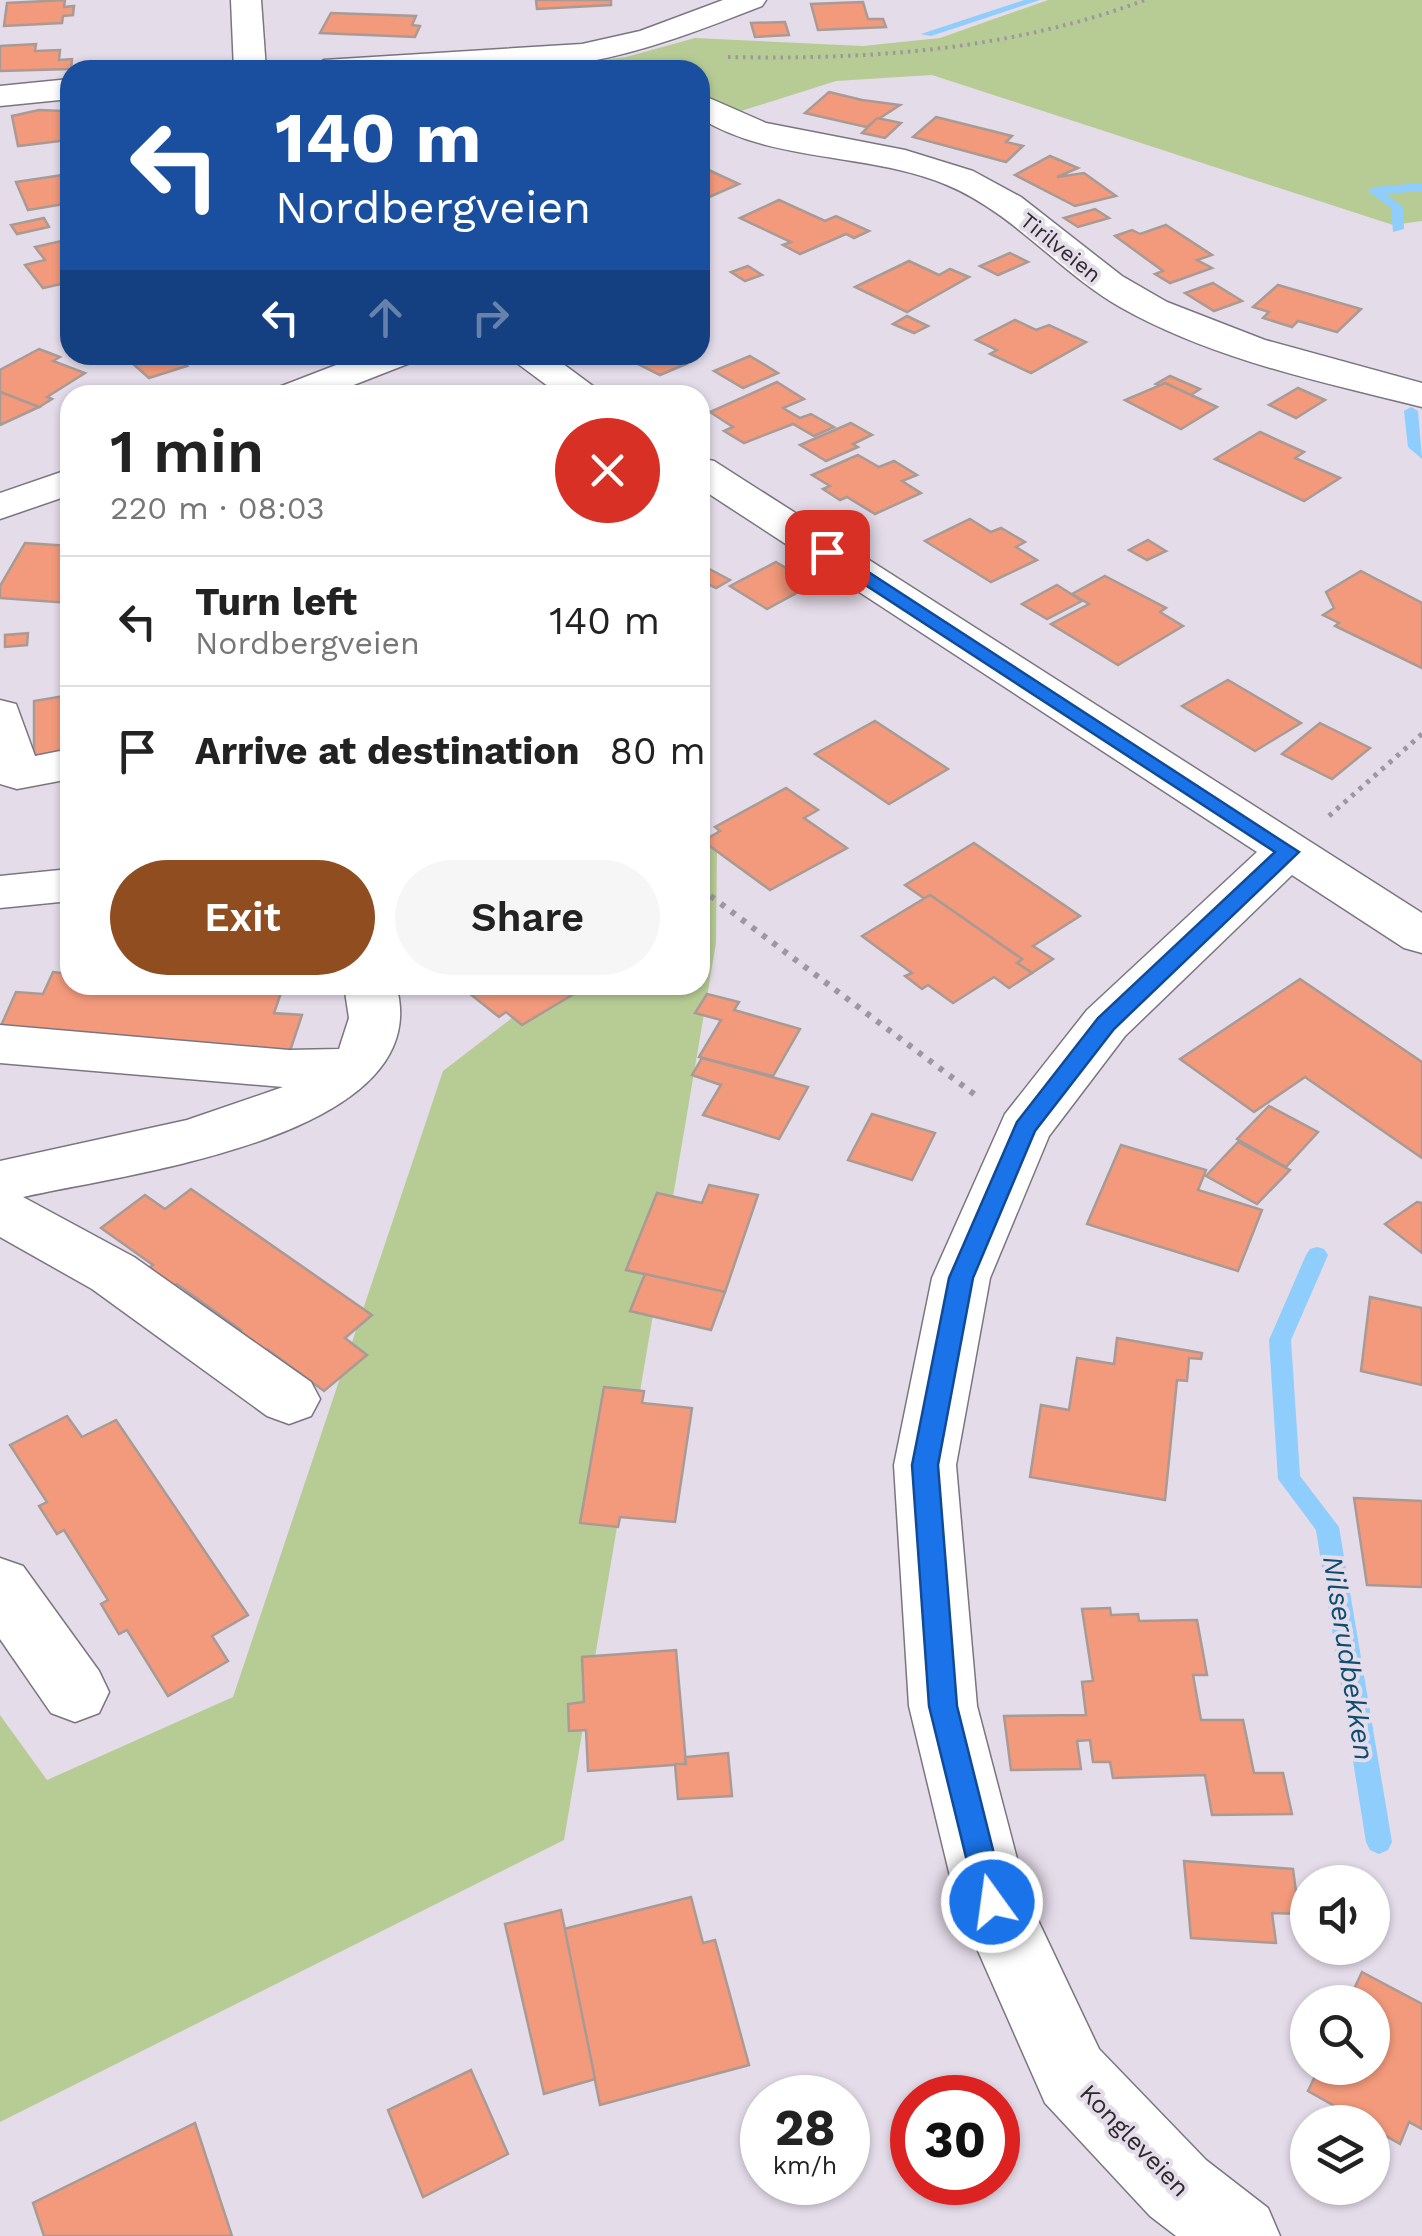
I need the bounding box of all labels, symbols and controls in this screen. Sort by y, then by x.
text: 140 m [275,97,481,179]
icon: left [110,100,240,230]
text: Nordbergveien [275,181,591,234]
street label: Tirilveien [1015,207,1106,287]
icon: left [253,290,308,345]
icon: ahead [358,290,413,345]
icon: right [463,290,518,345]
text: 1 min [110,416,264,487]
button: close [555,418,660,523]
text: 220 m · 08:03 [110,489,325,527]
pin [785,510,870,595]
icon: arrive [800,525,855,580]
text: Turn left [195,580,357,624]
icon: left [110,594,165,649]
text: 140 m [549,599,660,643]
text: Nordbergveien [195,624,420,662]
icon: arrive [110,724,165,779]
text: Arrive at destination [195,729,580,773]
text: 80 m [610,729,706,773]
button: Exit [110,860,375,975]
button: Share [395,860,660,975]
water label: Nilserudbekken [1316,1553,1381,1763]
position arrow [940,1850,1044,1954]
map controls [1290,1865,1390,2205]
button: sound [1290,1865,1390,1965]
button: search [1290,1985,1390,2085]
speed limit sign: 30 [890,2075,1020,2205]
street label: Kongleveien [1074,2078,1195,2203]
text: 28 [774,2098,836,2157]
button: layers [1290,2105,1390,2205]
text: km/h [773,2151,837,2180]

